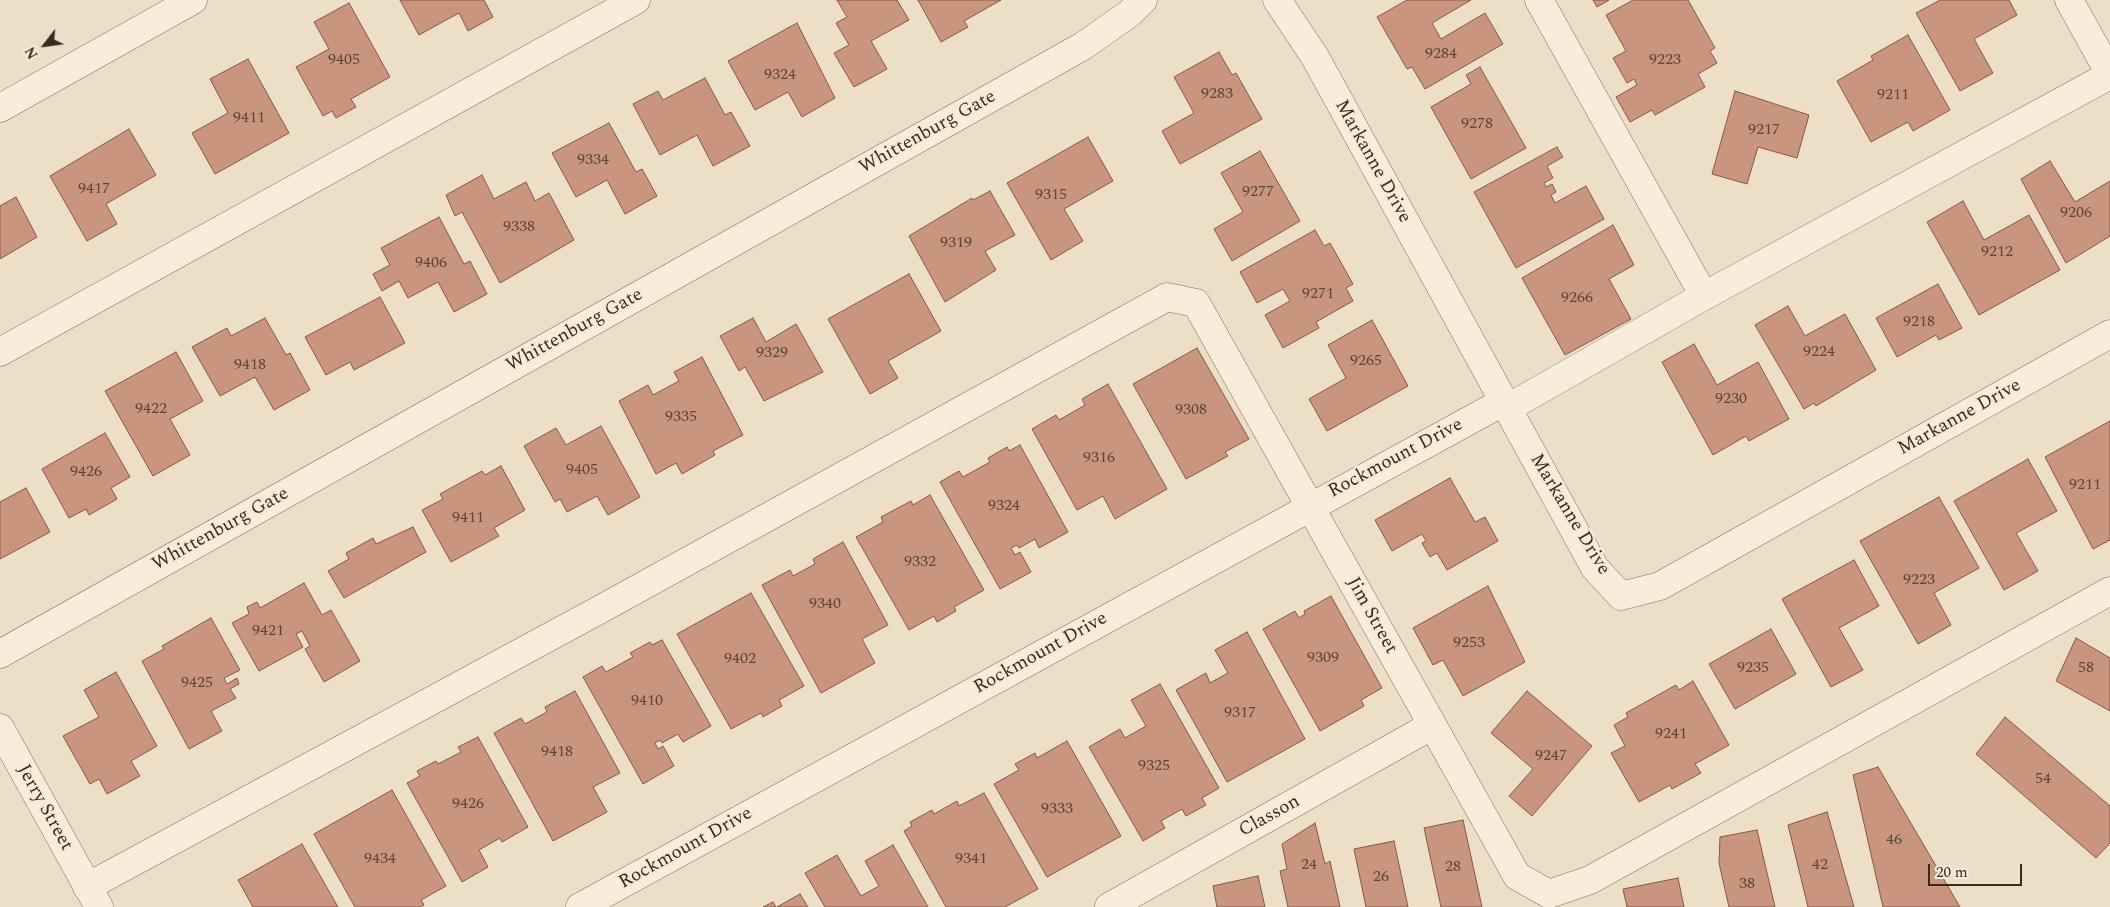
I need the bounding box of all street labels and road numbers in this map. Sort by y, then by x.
street label: Whittenburg Gate [856,86,1000,180]
street label: Markanne Drive [1329,96,1415,228]
street label: Whittenburg Gate [503,284,647,378]
street label: Markanne Drive [1894,375,2026,461]
street label: Rockmount Drive [1325,414,1467,504]
street label: Markanne Drive [1524,450,1614,580]
street label: Whittenburg Gate [149,483,293,577]
street label: Jim Street [1341,574,1401,658]
street label: Rockmount Drive [970,608,1112,700]
street label: Jerry Street [11,761,77,855]
street label: Classon [1236,791,1304,843]
street label: Rockmount Drive [615,803,757,895]

